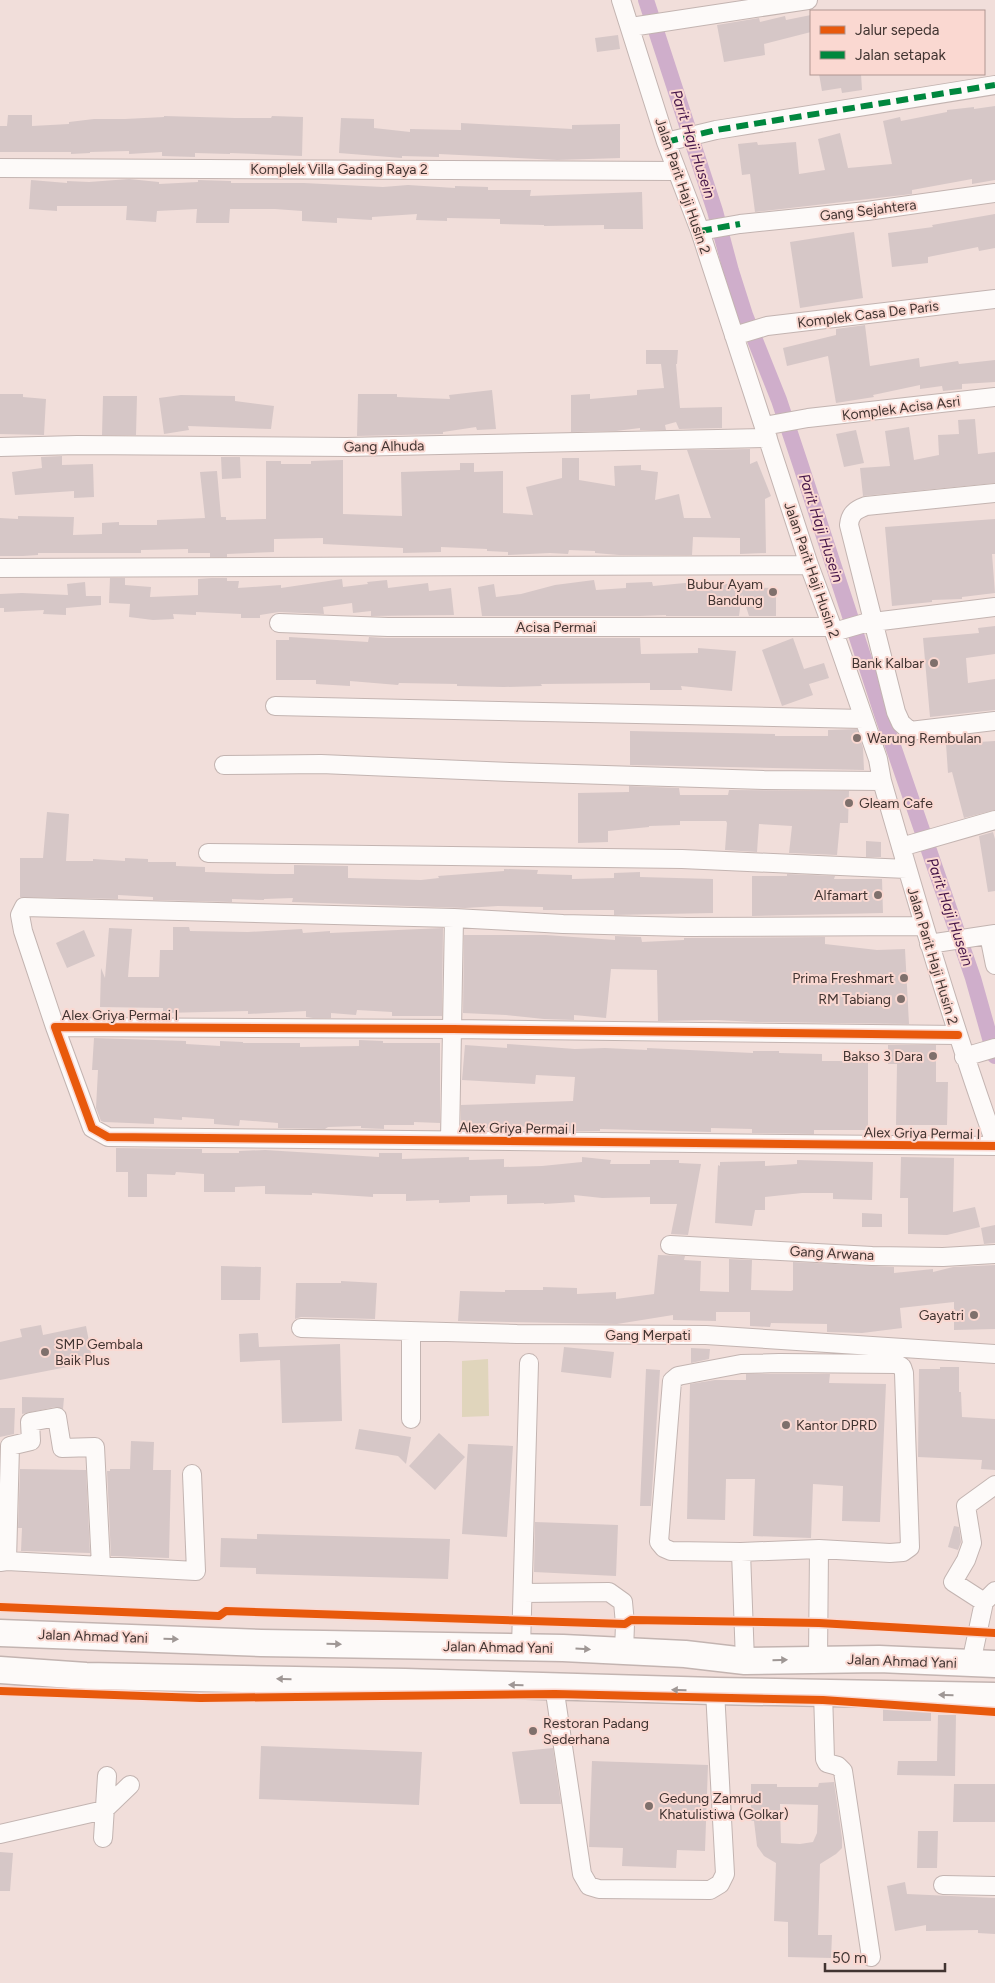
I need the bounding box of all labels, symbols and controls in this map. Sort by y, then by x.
legend [810,10,985,75]
text: Jalur sepeda [855,21,940,39]
text: Jalan setapak [855,46,946,64]
water label: Parit Haji Husein [667,87,719,201]
street label: Jalan Parit Haji Husin 2 [651,116,714,257]
street label: Komplek Villa Gading Raya 2 [250,161,428,178]
street label: Gang Sejahtera [819,196,917,225]
street label: Komplek Casa De Paris [796,297,940,332]
street label: Komplek Acisa Asri [841,393,961,424]
street label: Gang Alhuda [343,437,425,456]
water label: Parit Haji Husein [795,471,847,585]
street label: Jalan Parit Haji Husin 2 [780,500,843,641]
place label: Bubur Ayam Bandung [687,576,763,609]
marker: Bubur Ayam Bandung [767,586,779,598]
street label: Acisa Permai [516,619,596,636]
place label: Bank Kalbar [852,655,924,672]
marker: Bank Kalbar [928,657,940,669]
place label: Warung Rembulan [867,730,982,747]
marker: Warung Rembulan [851,732,863,744]
place label: Gleam Cafe [859,795,933,812]
marker: Gleam Cafe [843,797,855,809]
water label: Parit Haji Husein [923,856,977,968]
street label: Jalan Parit Haji Husin 2 [903,885,962,1027]
place label: Alfamart [814,887,868,904]
marker: Alfamart [872,889,884,901]
place label: Prima Freshmart [792,970,894,987]
marker: Prima Freshmart [898,972,910,984]
place label: RM Tabiang [818,991,891,1008]
marker: RM Tabiang [895,993,907,1005]
street label: Alex Griya Permai I [62,1007,178,1024]
place label: Bakso 3 Dara [843,1048,923,1065]
marker: Bakso 3 Dara [927,1050,939,1062]
street label: Alex Griya Permai I [459,1119,575,1138]
street label: Alex Griya Permai I [864,1124,980,1143]
street label: Gang Arwana [789,1243,875,1264]
place label: Gayatri [919,1307,964,1324]
marker: Gayatri [968,1309,980,1321]
street label: Gang Merpati [605,1327,691,1344]
place label: SMP Gembala Baik Plus [55,1336,143,1369]
marker: SMP Gembala Baik Plus [39,1346,51,1358]
place label: Kantor DPRD [796,1417,877,1434]
marker: Kantor DPRD [780,1419,792,1431]
street label: Jalan Ahmad Yani [38,1626,148,1647]
one-way arrow [163,1636,179,1644]
street label: Jalan Ahmad Yani [443,1638,553,1657]
one-way arrow [326,1640,342,1648]
one-way arrow [576,1646,592,1654]
street label: Jalan Ahmad Yani [847,1651,957,1672]
one-way arrow [773,1656,789,1664]
one-way arrow [276,1675,292,1683]
one-way arrow [508,1681,524,1689]
one-way arrow [671,1686,687,1694]
one-way arrow [938,1691,954,1699]
place label: Restoran Padang Sederhana [543,1715,649,1748]
marker: Restoran Padang Sederhana [527,1725,539,1737]
place label: Gedung Zamrud Khatulistiwa (Golkar) [659,1790,789,1823]
marker: Gedung Zamrud Khatulistiwa (Golkar) [643,1800,655,1812]
scale bar [825,1940,945,1972]
text: 50 m [832,1949,867,1967]

